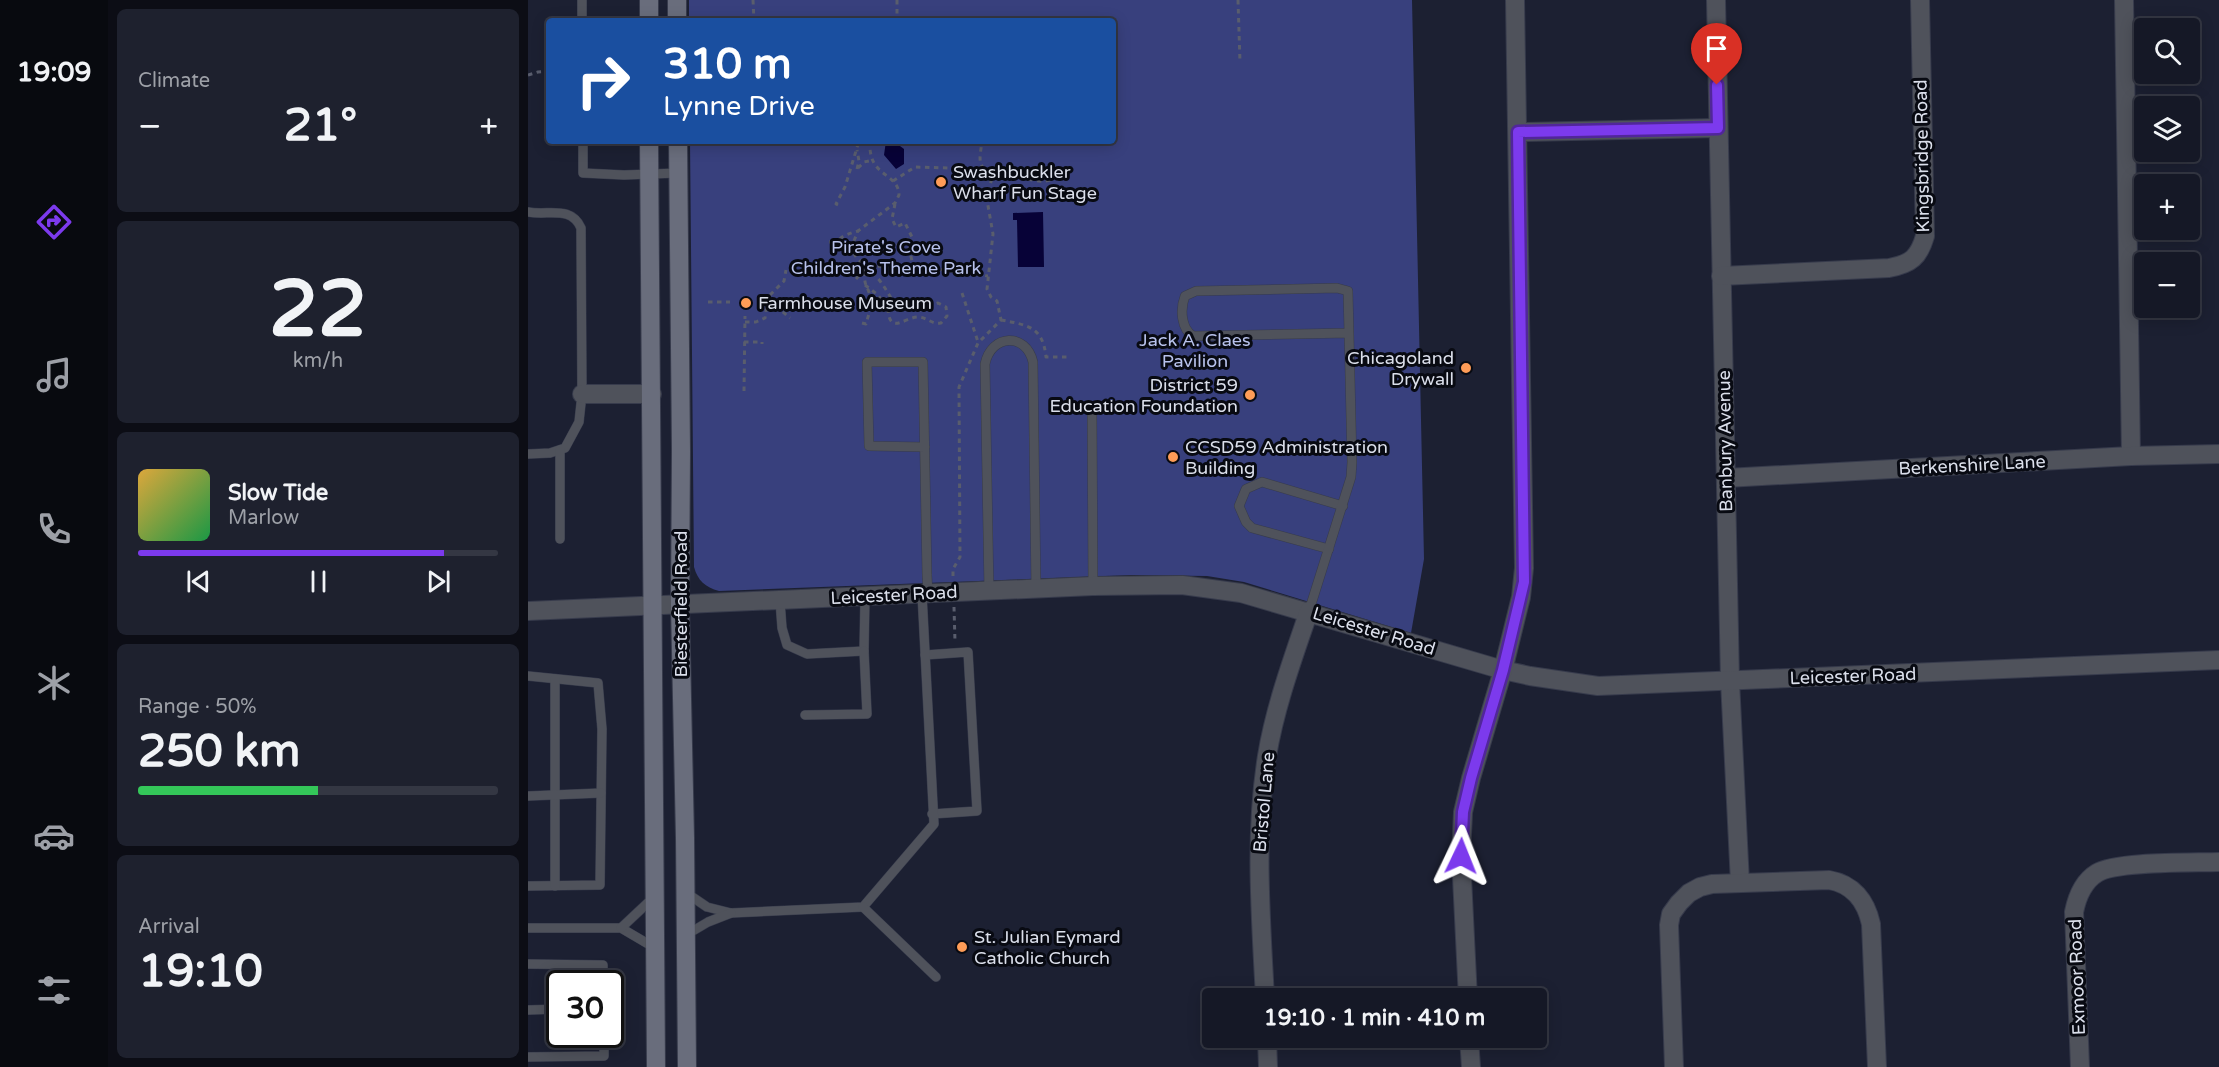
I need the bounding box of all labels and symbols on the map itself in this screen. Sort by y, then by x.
pin [1691,23,1742,85]
street label: Kingsbridge Road [1910,79,1934,233]
place label: Swashbuckler Wharf Fun Stage [953,161,1097,204]
marker: Swashbuckler Wharf Fun Stage [934,175,948,189]
park label: Pirate's Cove Children's Theme Park [791,236,982,279]
place label: Farmhouse Museum [758,292,932,314]
marker: Farmhouse Museum [739,296,753,310]
park label: Jack A. Claes Pavilion [1139,329,1251,372]
place label: Chicagoland Drywall [1347,347,1454,390]
marker: Chicagoland Drywall [1459,361,1473,375]
street label: Banbury Avenue [1713,370,1737,512]
place label: District 59 Education Foundation [1049,374,1238,417]
marker: District 59 Education Foundation [1243,388,1257,402]
place label: CCSD59 Administration Building [1185,436,1388,479]
marker: CCSD59 Administration Building [1166,450,1180,464]
street label: Berkenshire Lane [1898,450,2046,480]
street label: Biesterfield Road [670,531,692,677]
street label: Leicester Road [830,581,958,609]
street label: Leicester Road [1310,602,1438,660]
street label: Leicester Road [1789,663,1917,689]
street label: Bristol Lane [1249,751,1279,853]
position arrow [1429,824,1493,888]
street label: Exmoor Road [2064,918,2090,1036]
place label: St. Julian Eymard Catholic Church [974,926,1120,969]
marker: St. Julian Eymard Catholic Church [955,940,969,954]
speed limit sign: 30 [546,970,624,1048]

